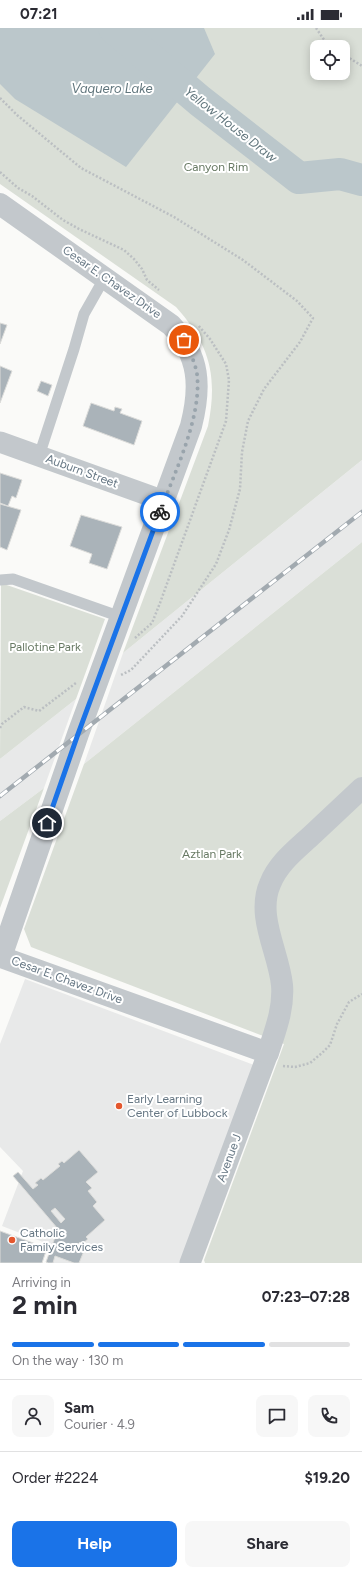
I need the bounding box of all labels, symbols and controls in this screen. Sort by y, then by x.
text: 07:21 [20,5,58,23]
map controls [310,40,350,80]
button: locate [310,40,350,80]
water label: Vaquero Lake [71,81,153,96]
water label: Yellow House Draw [182,84,280,166]
park label: Canyon Rim [184,160,248,174]
street label: Cesar E. Chavez Drive [60,243,164,322]
pin [167,323,201,357]
icon: bag [173,329,195,351]
street label: Auburn Street [44,451,120,491]
courier [140,492,180,532]
icon: bike [149,501,171,523]
park label: Pallotine Park [9,640,81,654]
pin [30,806,64,840]
icon: home [36,812,58,834]
park label: Aztlan Park [182,847,242,861]
street label: Cesar E. Chavez Drive [10,953,125,1007]
place label: Early Learning Center of Lubbock [127,1092,228,1120]
marker: Early Learning Center of Lubbock [114,1101,124,1111]
street label: Avenue J [214,1132,244,1184]
place label: Catholic Family Services [20,1226,104,1254]
marker: Catholic Family Services [7,1235,17,1245]
text: Arriving in [12,1275,71,1290]
text: 07:23–07:28 [262,1288,350,1306]
text: 2 min [12,1289,78,1321]
text: On the way · 130 m [12,1353,123,1368]
button: person [12,1395,54,1437]
button: chat [256,1395,298,1437]
button: phone [308,1395,350,1437]
text: Sam [64,1399,94,1417]
text: Courier · 4.9 [64,1417,135,1432]
text: Order #2224 [12,1469,98,1487]
text: $19.20 [305,1469,350,1487]
button: Help [12,1521,177,1567]
button: Share [185,1521,350,1567]

